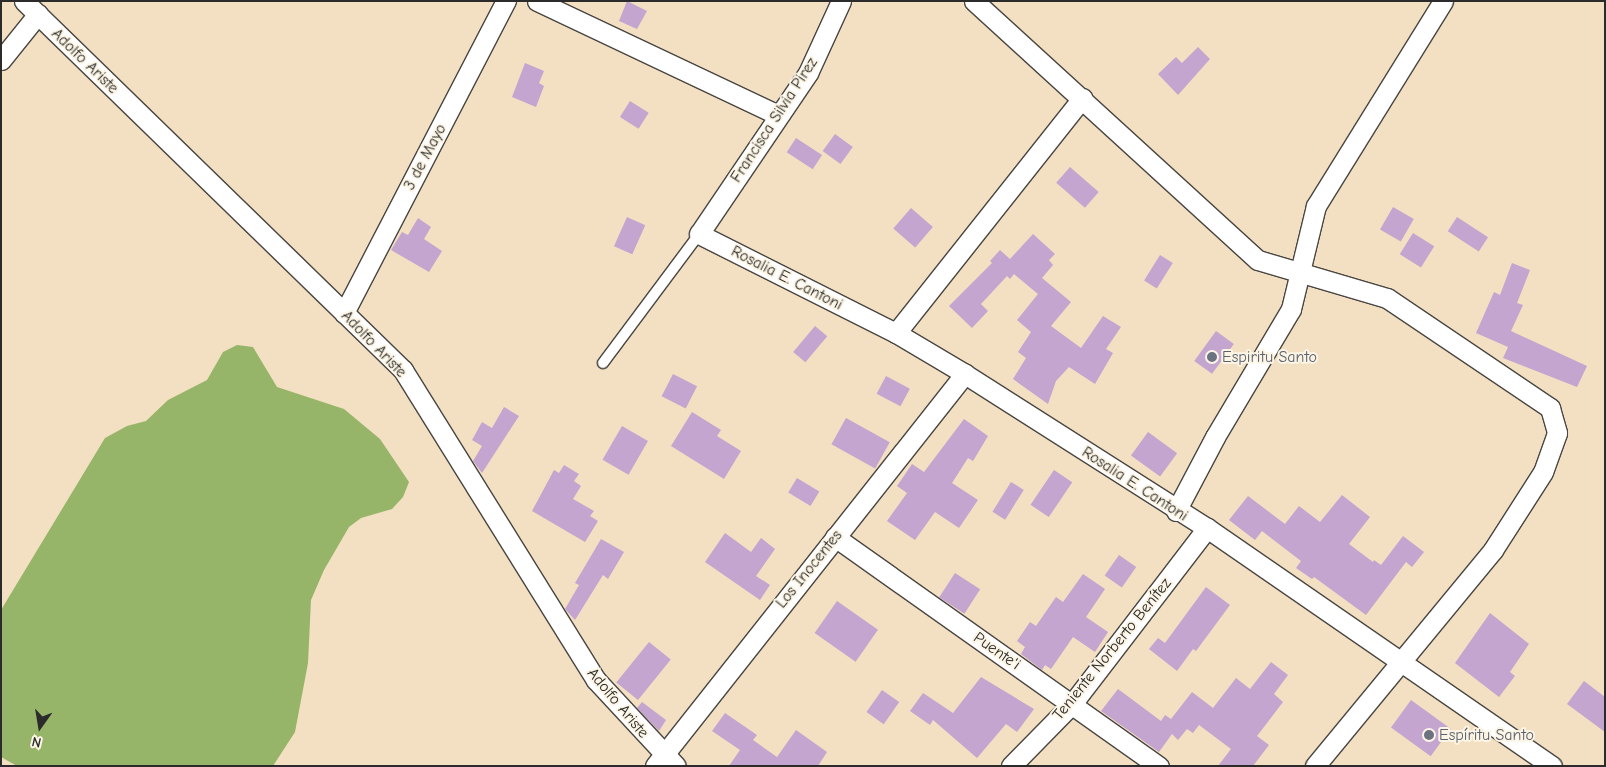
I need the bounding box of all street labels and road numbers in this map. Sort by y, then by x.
street label: Adolfo Ariste [47,24,123,98]
street label: Francisca Silvia Pirez [726,54,822,186]
street label: 3 de Mayo [400,121,450,193]
street label: Rosalia E. Cantoni [728,242,846,314]
street label: Adolfo Ariste [337,306,411,382]
street label: Rosalia E. Cantoni [1078,443,1192,525]
street label: Los Inocentes [772,526,846,612]
street label: Teniente Norberto Benítez [1049,574,1175,724]
street label: Puente'i [970,628,1024,674]
street label: Adolfo Ariste [583,664,653,742]

